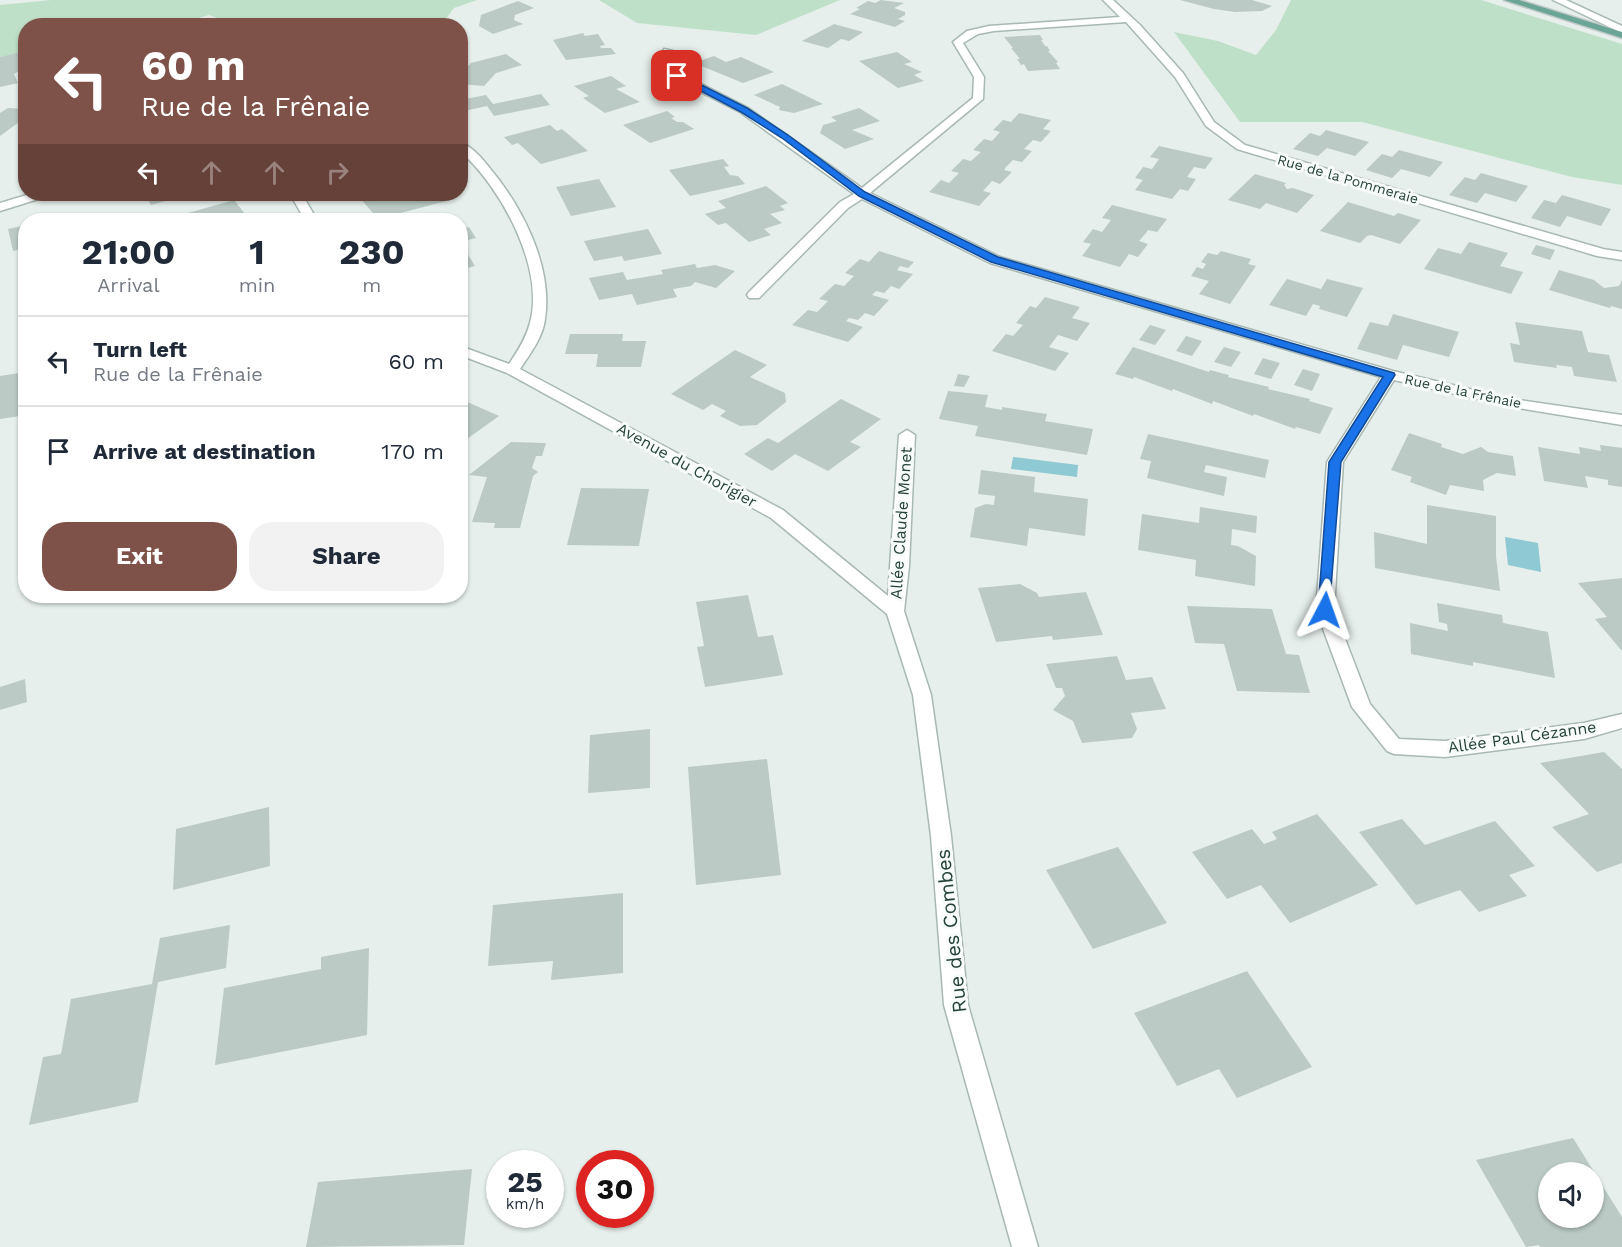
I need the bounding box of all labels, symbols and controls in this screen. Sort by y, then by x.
text: 60 m [141,41,245,90]
icon: left [42,42,120,120]
pin [651,50,702,101]
icon: arrive [660,59,693,92]
text: Rue de la Frênaie [141,91,370,123]
street label: Rue de la Pommeraie [1276,151,1420,207]
icon: left [132,156,165,189]
icon: ahead [195,156,228,189]
icon: ahead [258,156,291,189]
icon: right [321,156,354,189]
text: 21:00 [81,231,175,273]
text: 1 [249,231,265,273]
text: 230 [339,231,405,273]
text: Arrival [97,273,160,297]
text: min [239,273,275,297]
text: m [362,273,381,297]
text: Turn left [93,337,187,362]
icon: left [42,345,75,378]
text: 60 m [388,349,444,374]
text: Rue de la Frênaie [93,362,263,386]
street label: Rue de la Frênaie [1403,371,1523,411]
street label: Avenue du Chorigier [614,419,761,512]
icon: arrive [42,435,75,468]
text: Arrive at destination [93,439,316,464]
text: 170 m [381,439,444,464]
street label: Allée Claude Monet [886,446,916,600]
button: Exit [42,522,237,591]
button: Share [249,522,444,591]
position arrow [1293,578,1357,642]
street label: Allée Paul Cézanne [1447,717,1597,757]
street label: Rue des Combes [930,848,972,1014]
speed limit sign: 30 [576,1150,654,1228]
map controls [1538,1162,1604,1228]
button: sound [1538,1162,1604,1228]
text: 25 [507,1164,543,1199]
text: km/h [506,1195,544,1213]

